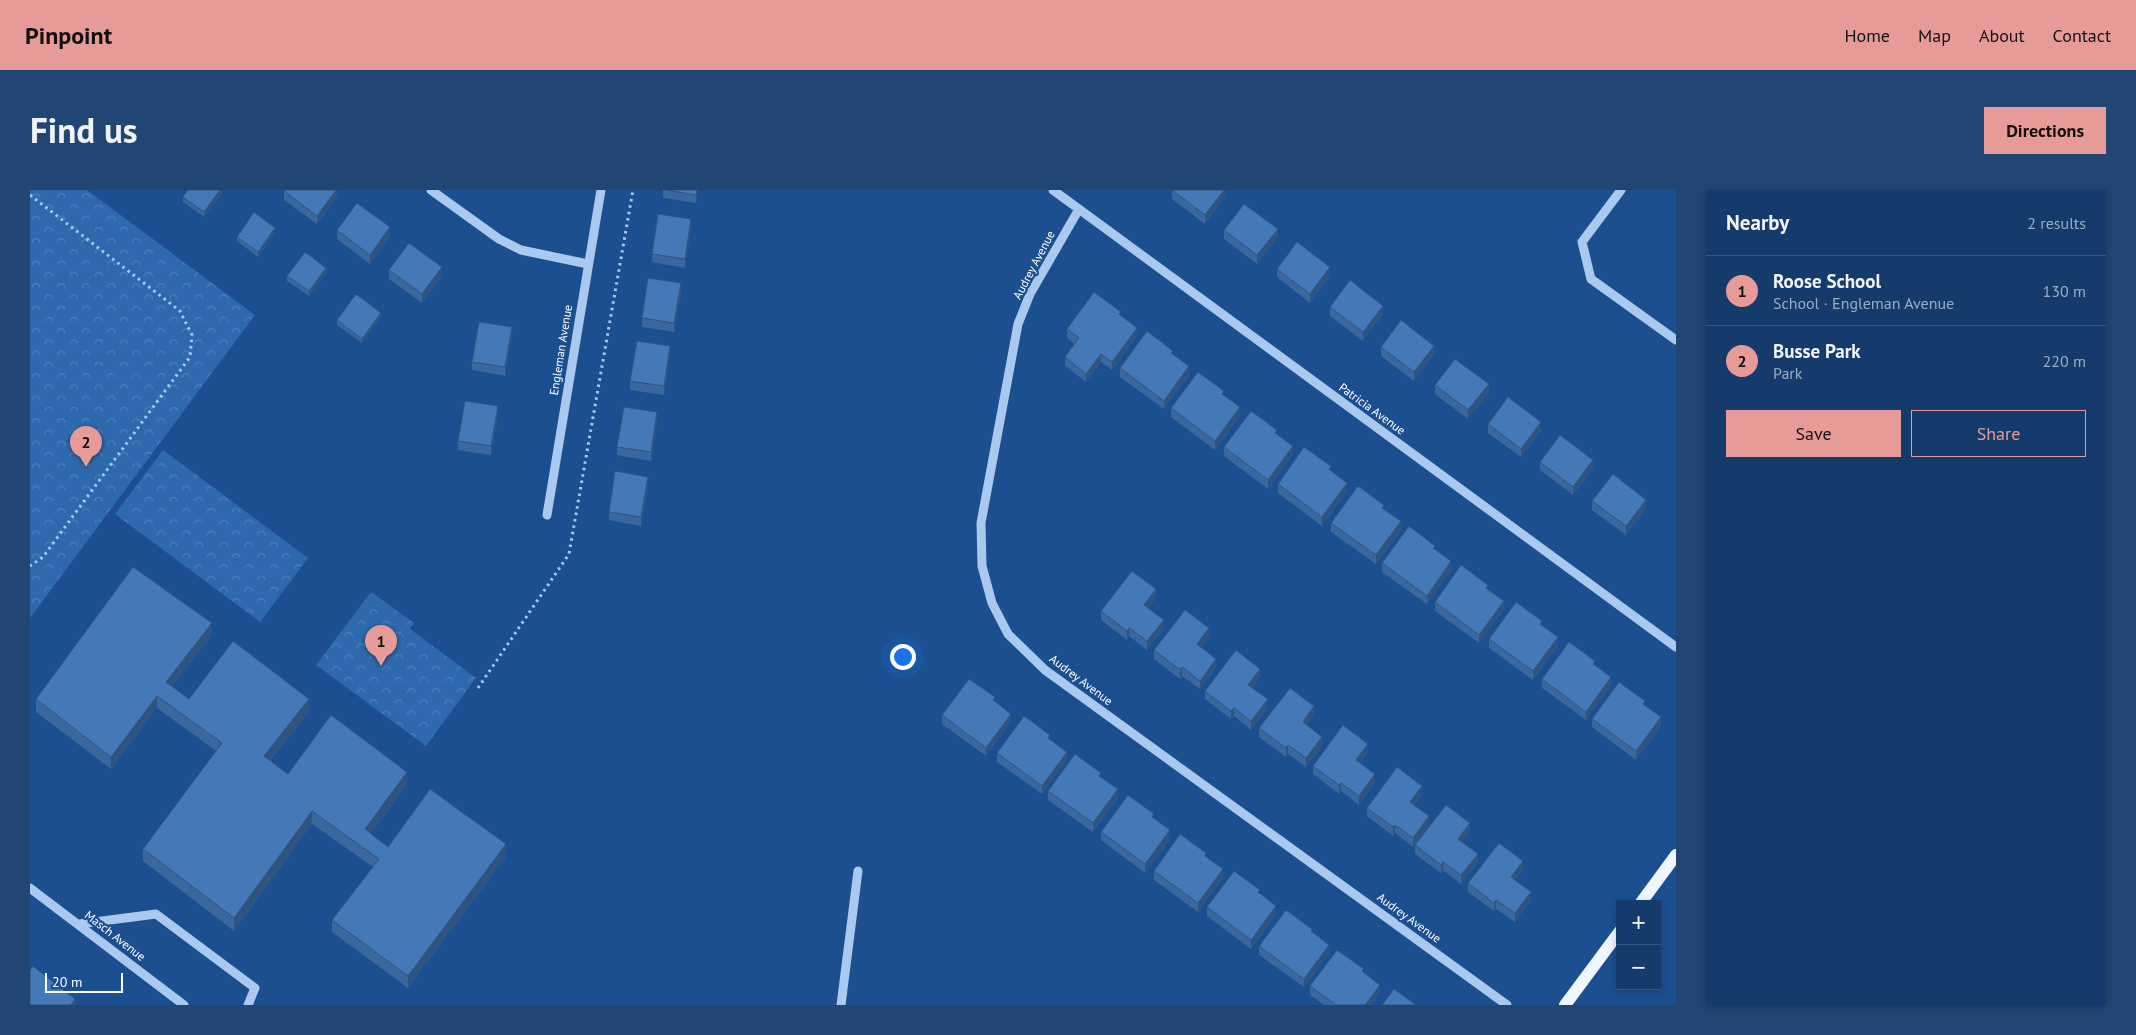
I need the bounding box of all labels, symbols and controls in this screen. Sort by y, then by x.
text: Pinpoint [25,20,112,51]
text: Home [1844,24,1890,47]
text: Map [1918,24,1951,47]
text: About [1979,24,2025,47]
text: Contact [2053,24,2111,47]
text: Find us [30,107,138,153]
button: Directions [1984,107,2106,154]
text: Nearby [1726,209,1789,236]
text: 2 results [2027,213,2086,233]
street label: Audrey Avenue [1009,228,1058,302]
text: Roose School [1773,269,1881,293]
text: 1 [1737,281,1747,301]
text: 130 m [2043,281,2086,301]
text: School · Engleman Avenue [1773,293,1954,313]
street label: Engleman Avenue [546,304,575,396]
text: Busse Park [1773,339,1861,363]
text: 2 [1737,351,1747,371]
text: 220 m [2043,351,2086,371]
text: Park [1773,363,1802,383]
street label: Patricia Avenue [1336,379,1408,438]
button: Save [1726,410,1901,457]
button: Share [1911,410,2086,457]
pin: 2 [70,426,102,467]
pin: 1 [365,625,397,666]
your location [890,644,916,670]
street label: Audrey Avenue [1047,651,1116,708]
street label: Audrey Avenue [1374,889,1444,946]
map controls [1616,900,1661,990]
button: + [1616,900,1661,945]
street label: Masch Avenue [82,907,149,964]
button: − [1616,945,1661,990]
scale bar [45,970,122,993]
text: 20 m [52,973,82,991]

